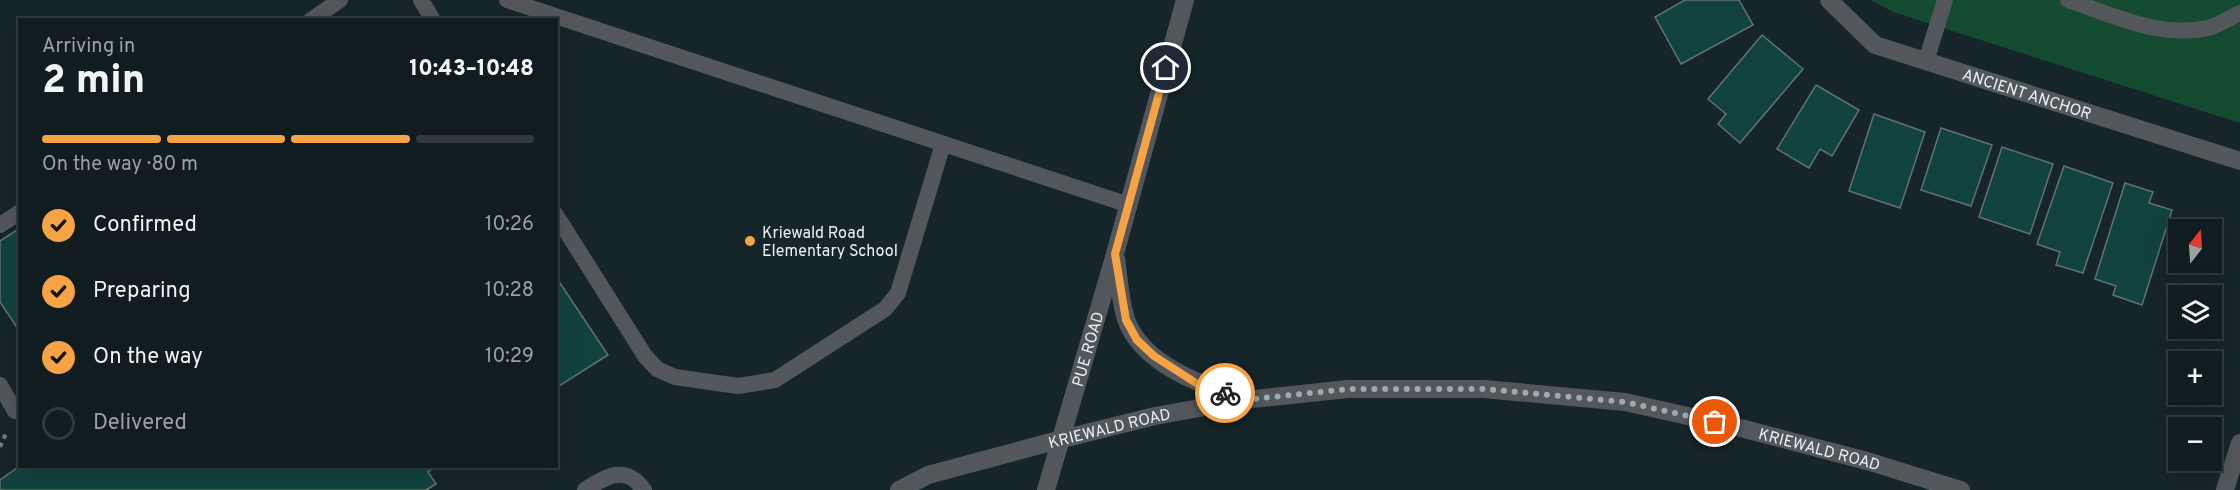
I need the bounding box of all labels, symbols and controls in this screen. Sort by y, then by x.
text: Arriving in [42,34,135,60]
pin [1140,42,1191,93]
icon: home [1149,51,1182,84]
text: 10:43–10:48 [409,56,534,83]
text: 2 min [42,58,145,107]
street label: ANCIENT ANCHOR [1959,65,2094,125]
text: On the way · 80 m [42,152,198,178]
icon: check [42,209,75,242]
text: Confirmed [93,212,197,239]
text: 10:26 [485,212,534,238]
north arrow [2168,219,2222,273]
map controls [2168,219,2222,471]
place label: Kriewald Road Elementary School [762,224,898,262]
marker: Kriewald Road Elementary School [743,234,757,248]
icon: check [42,275,75,308]
text: Preparing [93,278,191,305]
text: 10:28 [485,278,534,304]
button: layers [2168,285,2222,339]
street label: PUE ROAD [1069,310,1110,389]
icon: check [42,341,75,374]
text: On the way [93,344,203,371]
text: 10:29 [485,344,534,370]
button: + [2168,351,2222,405]
courier [1195,363,1255,423]
icon: bike [1209,377,1242,410]
pin [1689,396,1740,447]
street label: KRIEWALD ROAD [1046,405,1172,454]
icon: bag [1698,405,1731,438]
text: Delivered [93,410,187,437]
button: − [2168,417,2222,471]
street label: KRIEWALD ROAD [1756,425,1882,476]

